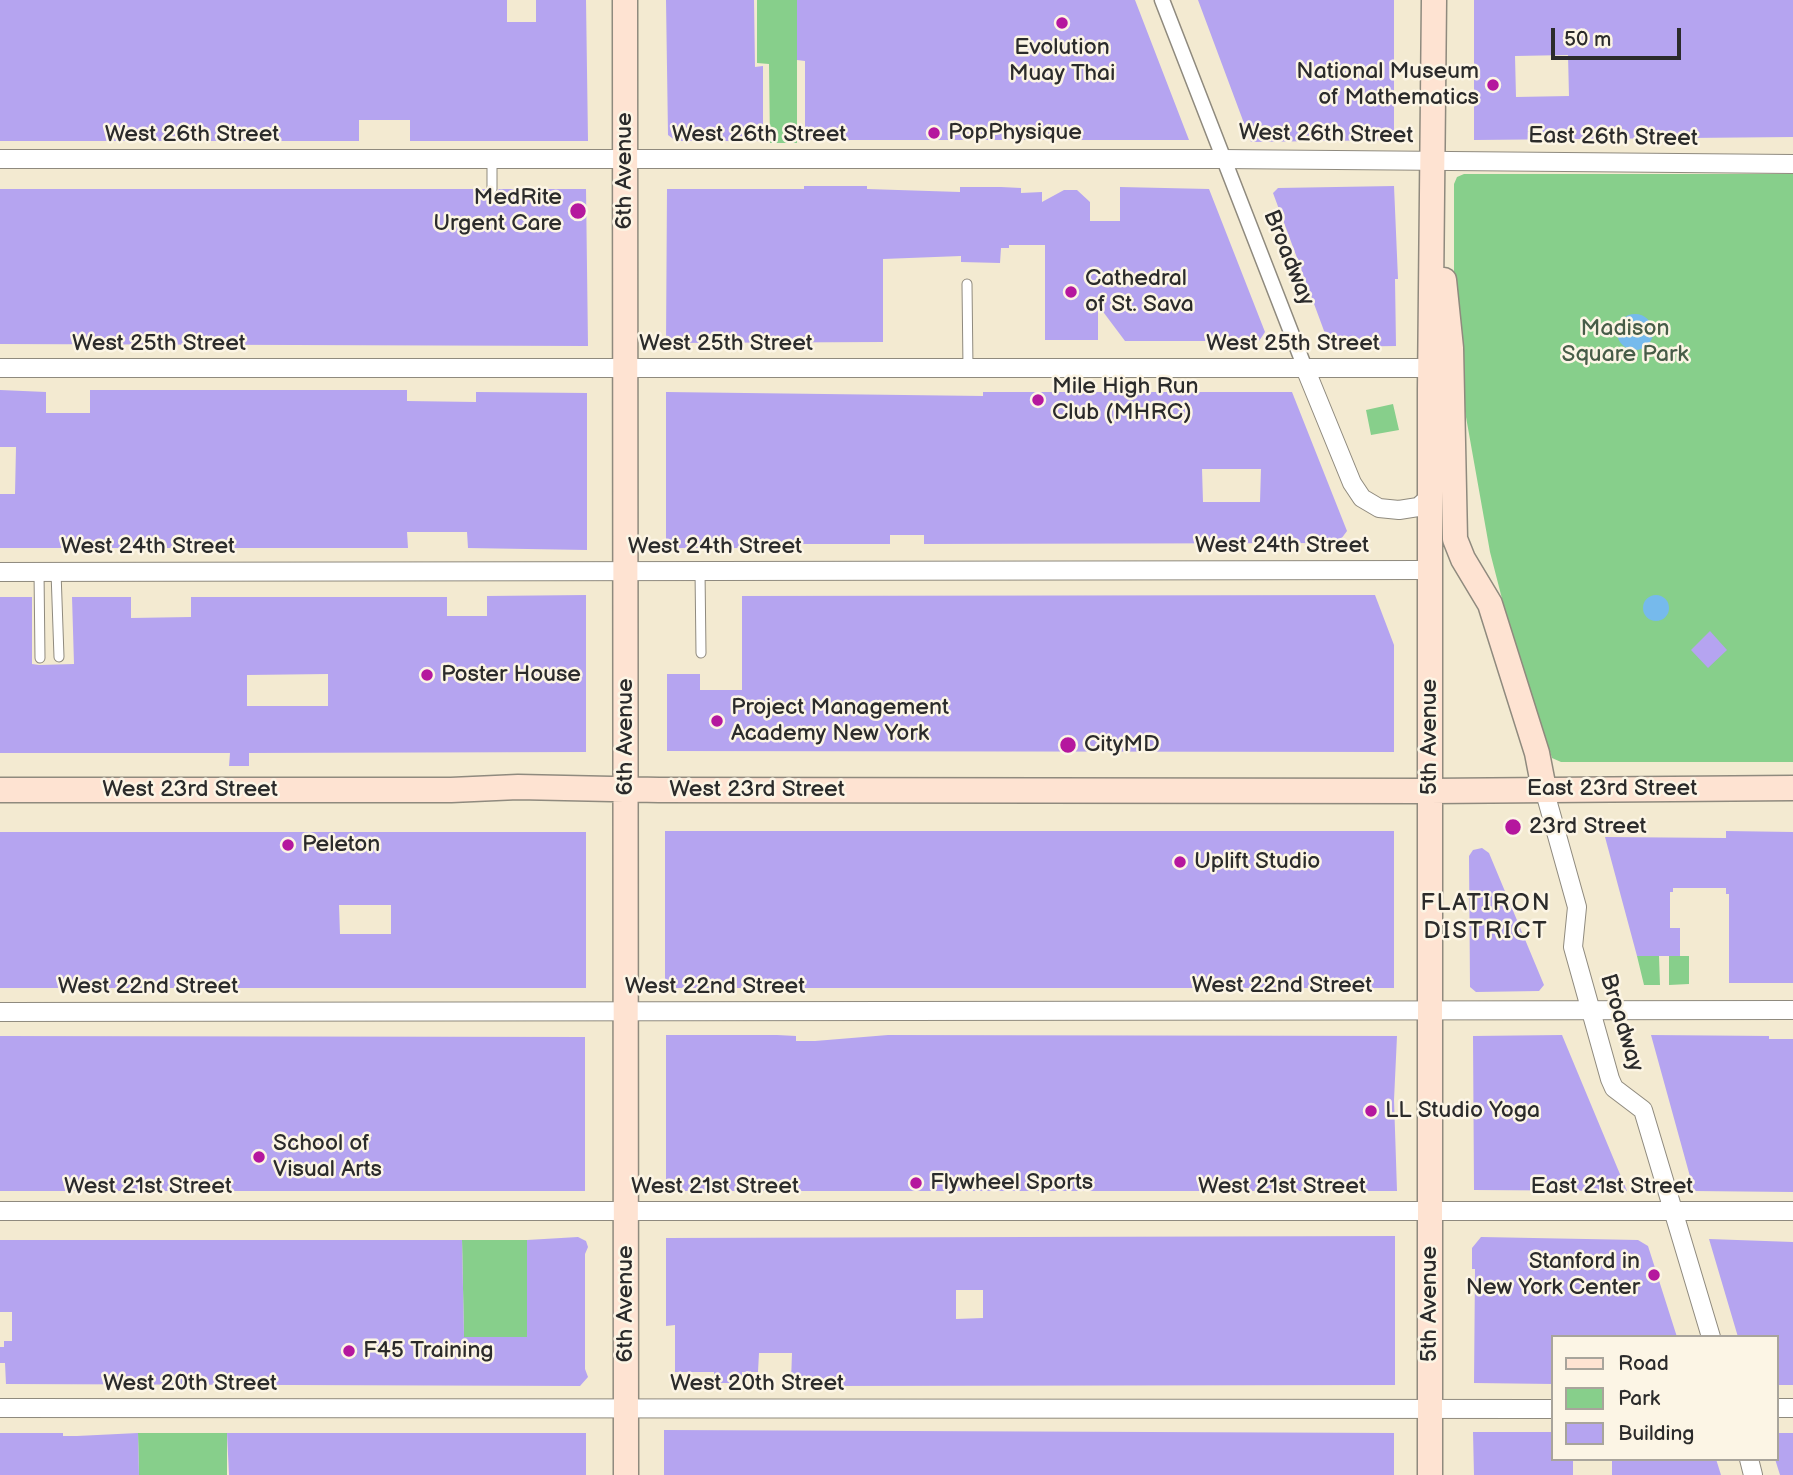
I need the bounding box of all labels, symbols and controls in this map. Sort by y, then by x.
scale bar [1555,14,1685,58]
marker: Evolution Muay Thai [1054,15,1070,31]
text: 50 m [1564,27,1611,52]
place label: Evolution Muay Thai [1009,34,1115,88]
place label: National Museum of Mathematics [1296,58,1479,112]
marker: National Museum of Mathematics [1485,77,1501,93]
street label: 6th Avenue [611,112,639,230]
place label: PopPhysique [948,119,1082,147]
street label: West 26th Street [1238,120,1414,150]
street label: West 26th Street [105,121,279,149]
street label: West 26th Street [672,121,846,149]
street label: East 26th Street [1528,123,1698,153]
marker: PopPhysique [926,125,942,141]
place label: MedRite Urgent Care [433,184,562,238]
marker: MedRite Urgent Care [568,201,588,221]
street label: Broadway [1256,206,1320,310]
place label: Cathedral of St. Sava [1085,265,1194,319]
marker: Cathedral of St. Sava [1063,284,1079,300]
park label: Madison Square Park [1561,315,1689,369]
street label: West 25th Street [72,330,246,358]
street label: West 25th Street [639,330,813,358]
street label: West 25th Street [1206,330,1380,358]
place label: Mile High Run Club (MHRC) [1052,373,1199,427]
marker: Mile High Run Club (MHRC) [1030,392,1046,408]
street label: West 24th Street [1195,532,1369,560]
street label: West 24th Street [61,533,235,561]
street label: West 24th Street [628,533,802,561]
place label: Poster House [441,661,581,689]
marker: Poster House [419,667,435,683]
street label: 6th Avenue [612,678,640,796]
street label: 5th Avenue [1416,679,1444,795]
place label: Project Management Academy New York [731,694,949,748]
marker: Project Management Academy New York [709,713,725,729]
place label: CityMD [1084,731,1160,759]
marker: CityMD [1058,735,1078,755]
street label: East 23rd Street [1527,775,1697,803]
street label: West 23rd Street [102,776,278,804]
street label: West 23rd Street [669,776,845,804]
place label: 23rd Street [1529,813,1647,841]
marker: 23rd Street [1503,817,1523,837]
place label: Peleton [302,831,380,859]
marker: Peleton [280,837,296,853]
place label: Uplift Studio [1194,848,1320,876]
marker: Uplift Studio [1172,854,1188,870]
district label: FLATIRON DISTRICT [1421,890,1551,946]
street label: Broadway [1593,971,1649,1075]
street label: West 22nd Street [1192,972,1372,1000]
street label: West 22nd Street [58,973,238,1001]
street label: West 22nd Street [625,973,805,1001]
place label: LL Studio Yoga [1385,1097,1540,1125]
marker: LL Studio Yoga [1363,1103,1379,1119]
place label: School of Visual Arts [273,1130,382,1184]
marker: School of Visual Arts [251,1149,267,1165]
place label: Flywheel Sports [930,1169,1093,1197]
street label: West 21st Street [64,1173,232,1201]
street label: West 21st Street [631,1173,799,1201]
street label: West 21st Street [1198,1173,1366,1201]
street label: East 21st Street [1531,1173,1693,1201]
marker: Flywheel Sports [908,1175,924,1191]
street label: 6th Avenue [612,1245,640,1363]
street label: 5th Avenue [1416,1246,1444,1362]
place label: Stanford in New York Center [1466,1248,1640,1302]
marker: Stanford in New York Center [1646,1267,1662,1283]
legend [1552,1335,1779,1461]
place label: F45 Training [363,1337,494,1365]
marker: F45 Training [341,1343,357,1359]
text: Road [1618,1351,1669,1376]
street label: West 20th Street [103,1370,277,1398]
street label: West 20th Street [670,1370,844,1398]
text: Park [1618,1386,1660,1411]
text: Building [1618,1421,1694,1446]

